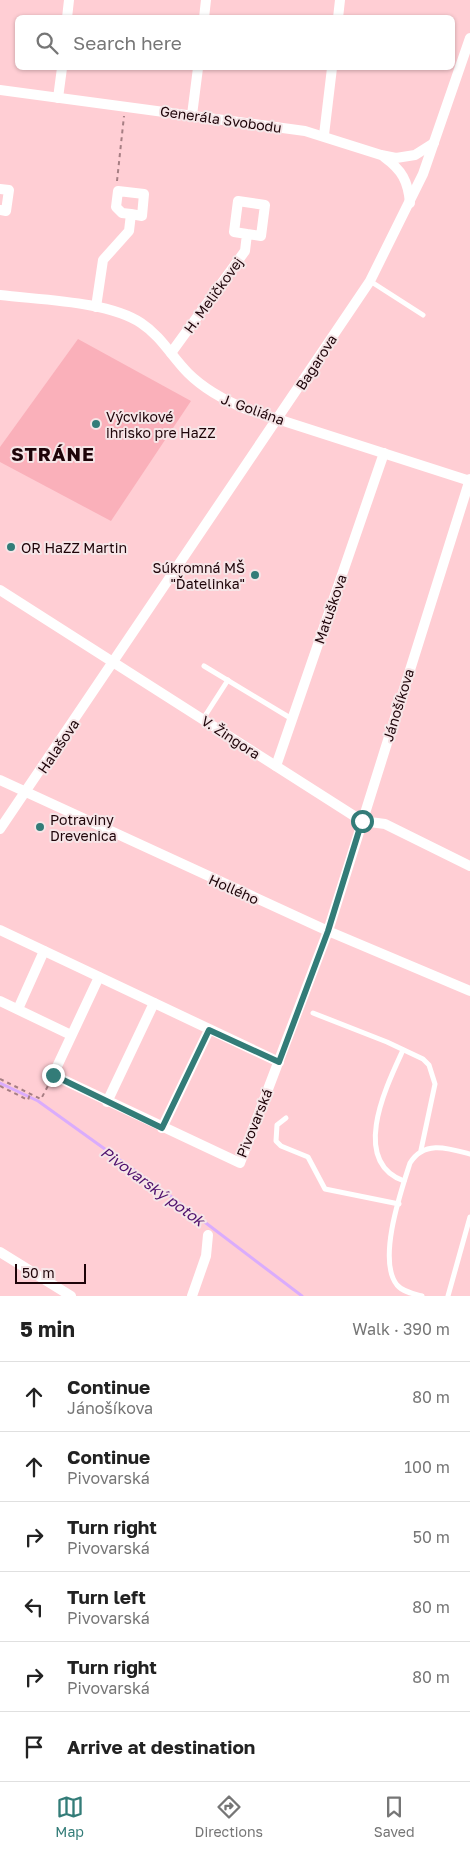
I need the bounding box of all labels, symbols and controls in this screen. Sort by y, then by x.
search box [15,15,455,70]
icon: search [33,29,61,57]
text: Search here [73,31,182,54]
street label: Generála Svobodu [159,102,283,136]
street label: H. Meličkovej [180,254,246,336]
street label: Bagarova [292,331,340,393]
street label: J. Goliána [219,390,287,428]
place label: Výcvikové ihrisko pre HaZZ [106,408,216,441]
marker: Výcvikové ihrisko pre HaZZ [90,418,102,430]
district label: STRÁNE [11,442,95,465]
place label: OR HaZZ Martin [21,539,127,556]
marker: OR HaZZ Martin [5,541,17,553]
place label: Súkromná MŠ "Ďatelinka" [153,559,245,592]
marker: Súkromná MŠ "Ďatelinka" [249,569,261,581]
street label: Matuškova [310,572,350,646]
street label: Jánošíkova [379,667,417,743]
street label: V. Žingora [198,712,264,762]
street label: Halašova [34,716,82,776]
route start [351,810,374,833]
place label: Potraviny Drevenica [50,811,117,844]
marker: Potraviny Drevenica [34,821,46,833]
street label: Hollého [206,870,262,908]
route end [42,1064,65,1087]
street label: Pivovarská [233,1086,275,1160]
water label: Pivovarský potok [97,1142,209,1231]
scale bar [15,1261,86,1284]
text: 50 m [22,1264,55,1281]
text: 5 min [20,1316,75,1342]
text: Walk · 390 m [352,1319,450,1339]
text: Continue [67,1375,150,1398]
icon: ahead [20,1383,48,1411]
text: 80 m [412,1387,450,1407]
text: Jánošíkova [67,1398,153,1418]
text: Continue [67,1445,150,1468]
icon: ahead [20,1453,48,1481]
text: 100 m [404,1457,450,1477]
text: Pivovarská [67,1468,150,1488]
text: Turn right [67,1515,157,1538]
icon: right [20,1523,48,1551]
text: 50 m [413,1527,450,1547]
text: Pivovarská [67,1538,150,1558]
text: Turn left [67,1585,146,1608]
icon: left [20,1593,48,1621]
text: 80 m [412,1597,450,1617]
text: Pivovarská [67,1608,150,1628]
text: Turn right [67,1655,157,1678]
icon: right [20,1663,48,1691]
text: 80 m [412,1667,450,1687]
text: Pivovarská [67,1678,150,1698]
icon: arrive [20,1733,48,1761]
text: Arrive at destination [67,1735,255,1758]
tab: Map [55,1793,84,1840]
tab: Directions [195,1793,263,1840]
tab: Saved [374,1793,415,1840]

